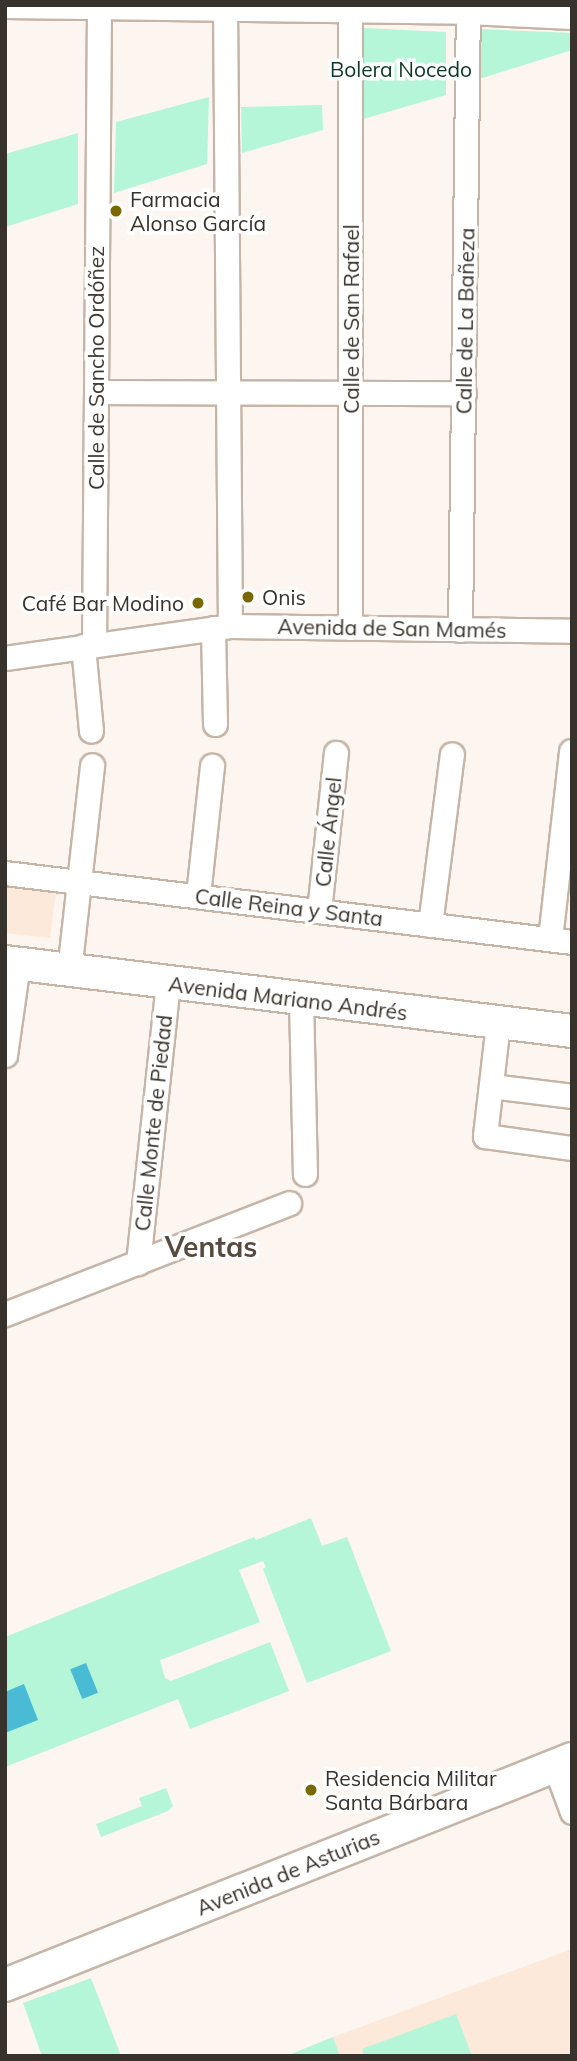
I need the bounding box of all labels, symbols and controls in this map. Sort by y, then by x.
park label: Bolera Nocedo [330,56,472,82]
place label: Farmacia Alonso García [130,186,266,236]
marker: Farmacia Alonso García [108,203,124,219]
street label: Calle de San Rafael [338,224,364,414]
street label: Calle de La Bañeza [451,228,479,414]
street label: Calle de Sancho Ordóñez [83,246,109,490]
place label: Onis [262,584,306,610]
marker: Onis [240,589,256,605]
place label: Café Bar Modino [22,590,184,616]
marker: Café Bar Modino [190,595,206,611]
street label: Avenida de San Mamés [277,613,507,643]
street label: Calle Ángel [310,776,346,888]
street label: Calle Reina y Santa [194,883,384,931]
street label: Avenida Mariano Andrés [167,971,409,1025]
street label: Calle Monte de Piedad [129,1014,177,1232]
district label: Ventas [165,1230,257,1264]
place label: Residencia Militar Santa Bárbara [325,1765,497,1815]
marker: Residencia Militar Santa Bárbara [303,1782,319,1798]
street label: Avenida de Asturias [193,1824,383,1920]

